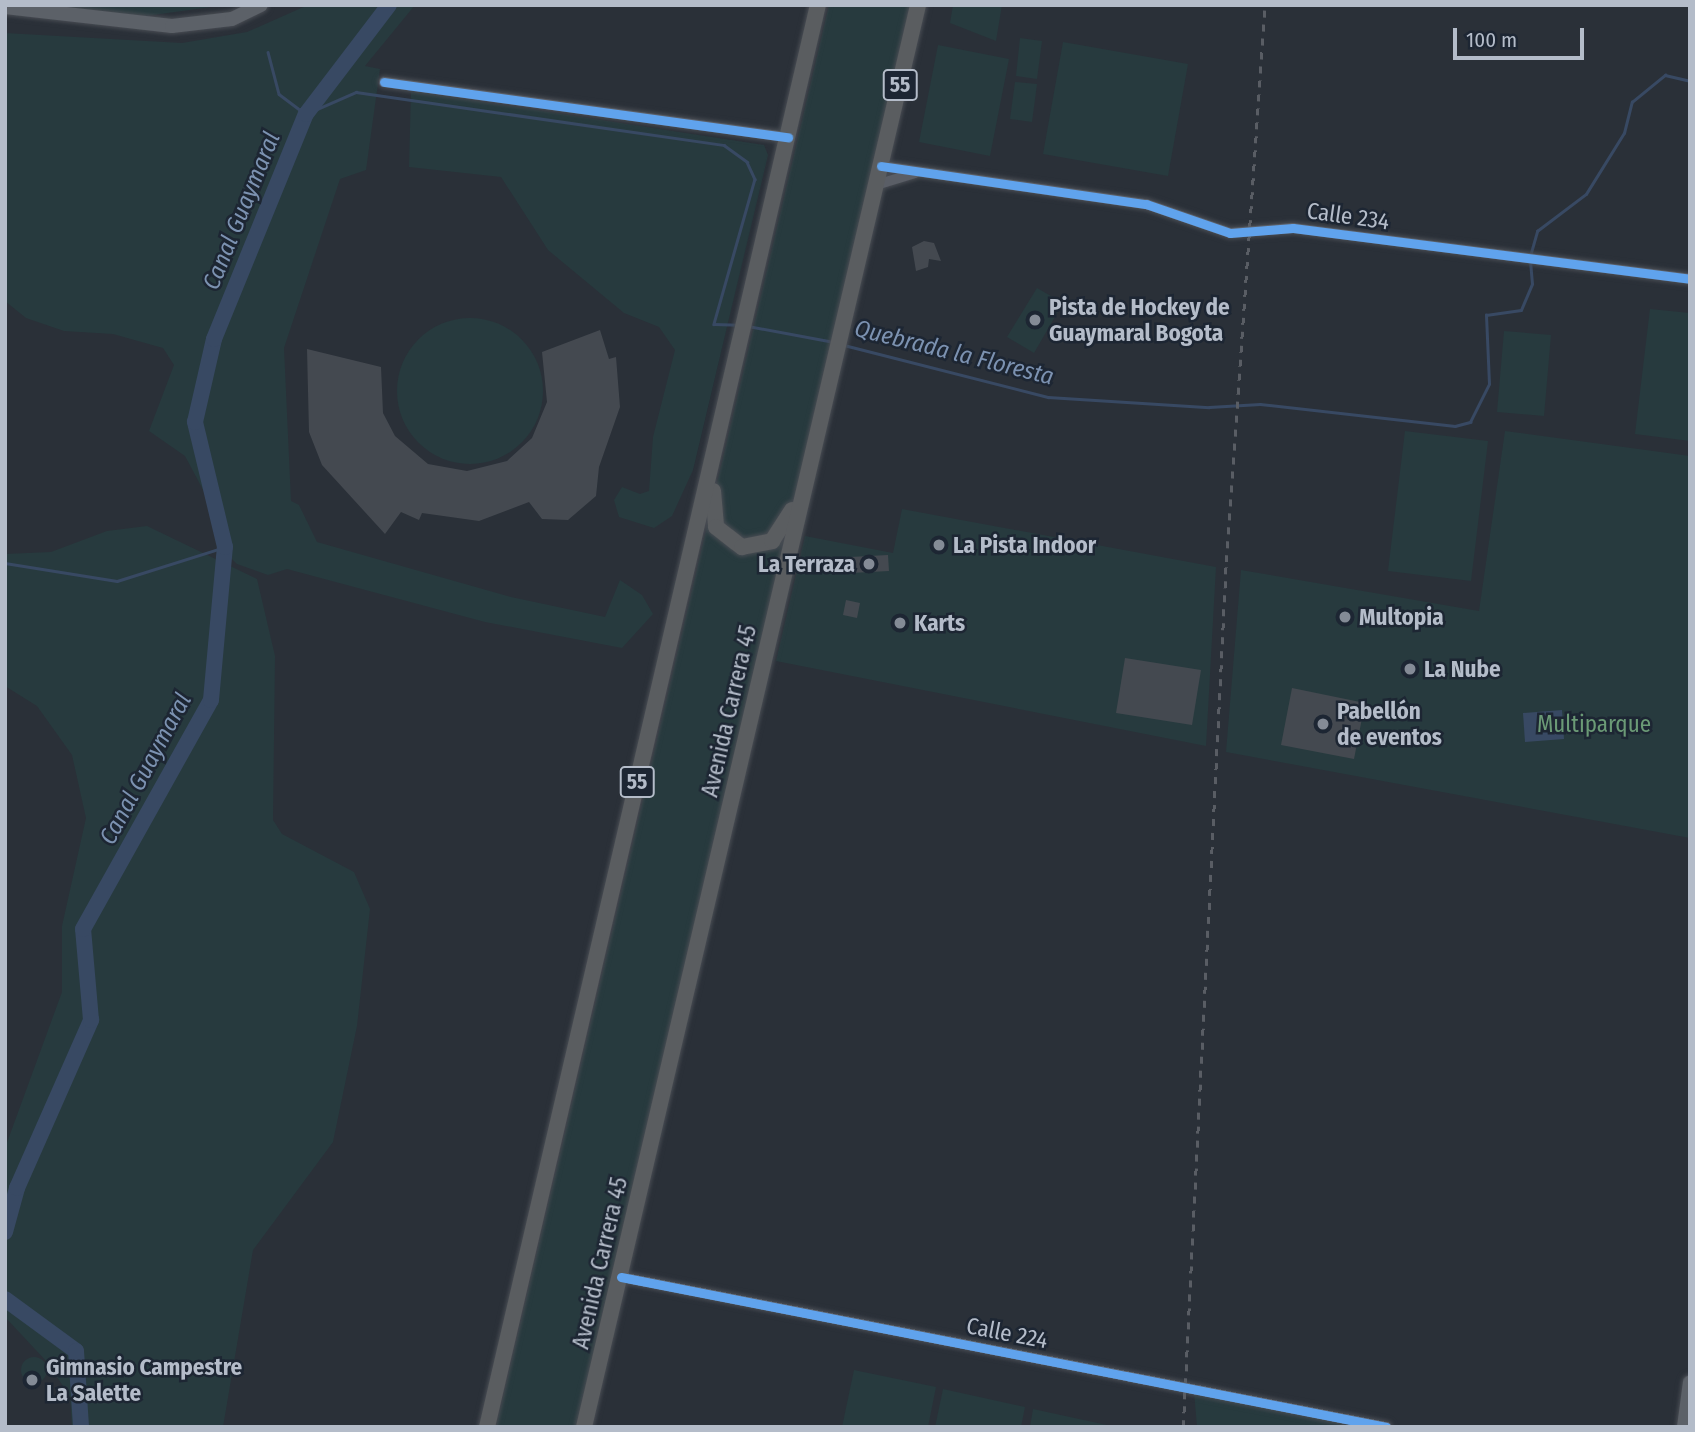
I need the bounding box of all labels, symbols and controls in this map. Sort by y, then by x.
scale bar [1457,14,1588,58]
text: 100 m [1466,27,1517,53]
road number: 55 [883,68,918,102]
water label: Canal Guaymaral [197,128,287,294]
street label: Calle 234 [1305,197,1391,235]
place label: Pista de Hockey de Guaymaral Bogota [1049,293,1230,347]
marker: Pista de Hockey de Guaymaral Bogota [1027,312,1043,328]
water label: Quebrada la Floresta [851,314,1057,392]
place label: La Pista Indoor [953,531,1096,559]
marker: La Pista Indoor [931,537,947,553]
place label: La Terraza [758,550,855,578]
marker: La Terraza [861,556,877,572]
place label: Multopia [1359,603,1444,631]
place label: Karts [914,609,965,637]
marker: Multopia [1337,609,1353,625]
marker: Karts [892,615,908,631]
street label: Avenida Carrera 45 [696,622,762,800]
place label: La Nube [1424,655,1501,683]
marker: La Nube [1402,661,1418,677]
water label: Canal Guaymaral [94,688,198,850]
place label: Pabellón de eventos [1337,697,1442,751]
park label: Multiparque [1537,710,1651,738]
marker: Pabellón de eventos [1315,716,1331,732]
road number: 55 [620,764,654,800]
street label: Avenida Carrera 45 [567,1174,633,1352]
street label: Calle 224 [964,1312,1050,1354]
place label: Gimnasio Campestre La Salette [46,1353,242,1407]
marker: Gimnasio Campestre La Salette [24,1372,40,1388]

